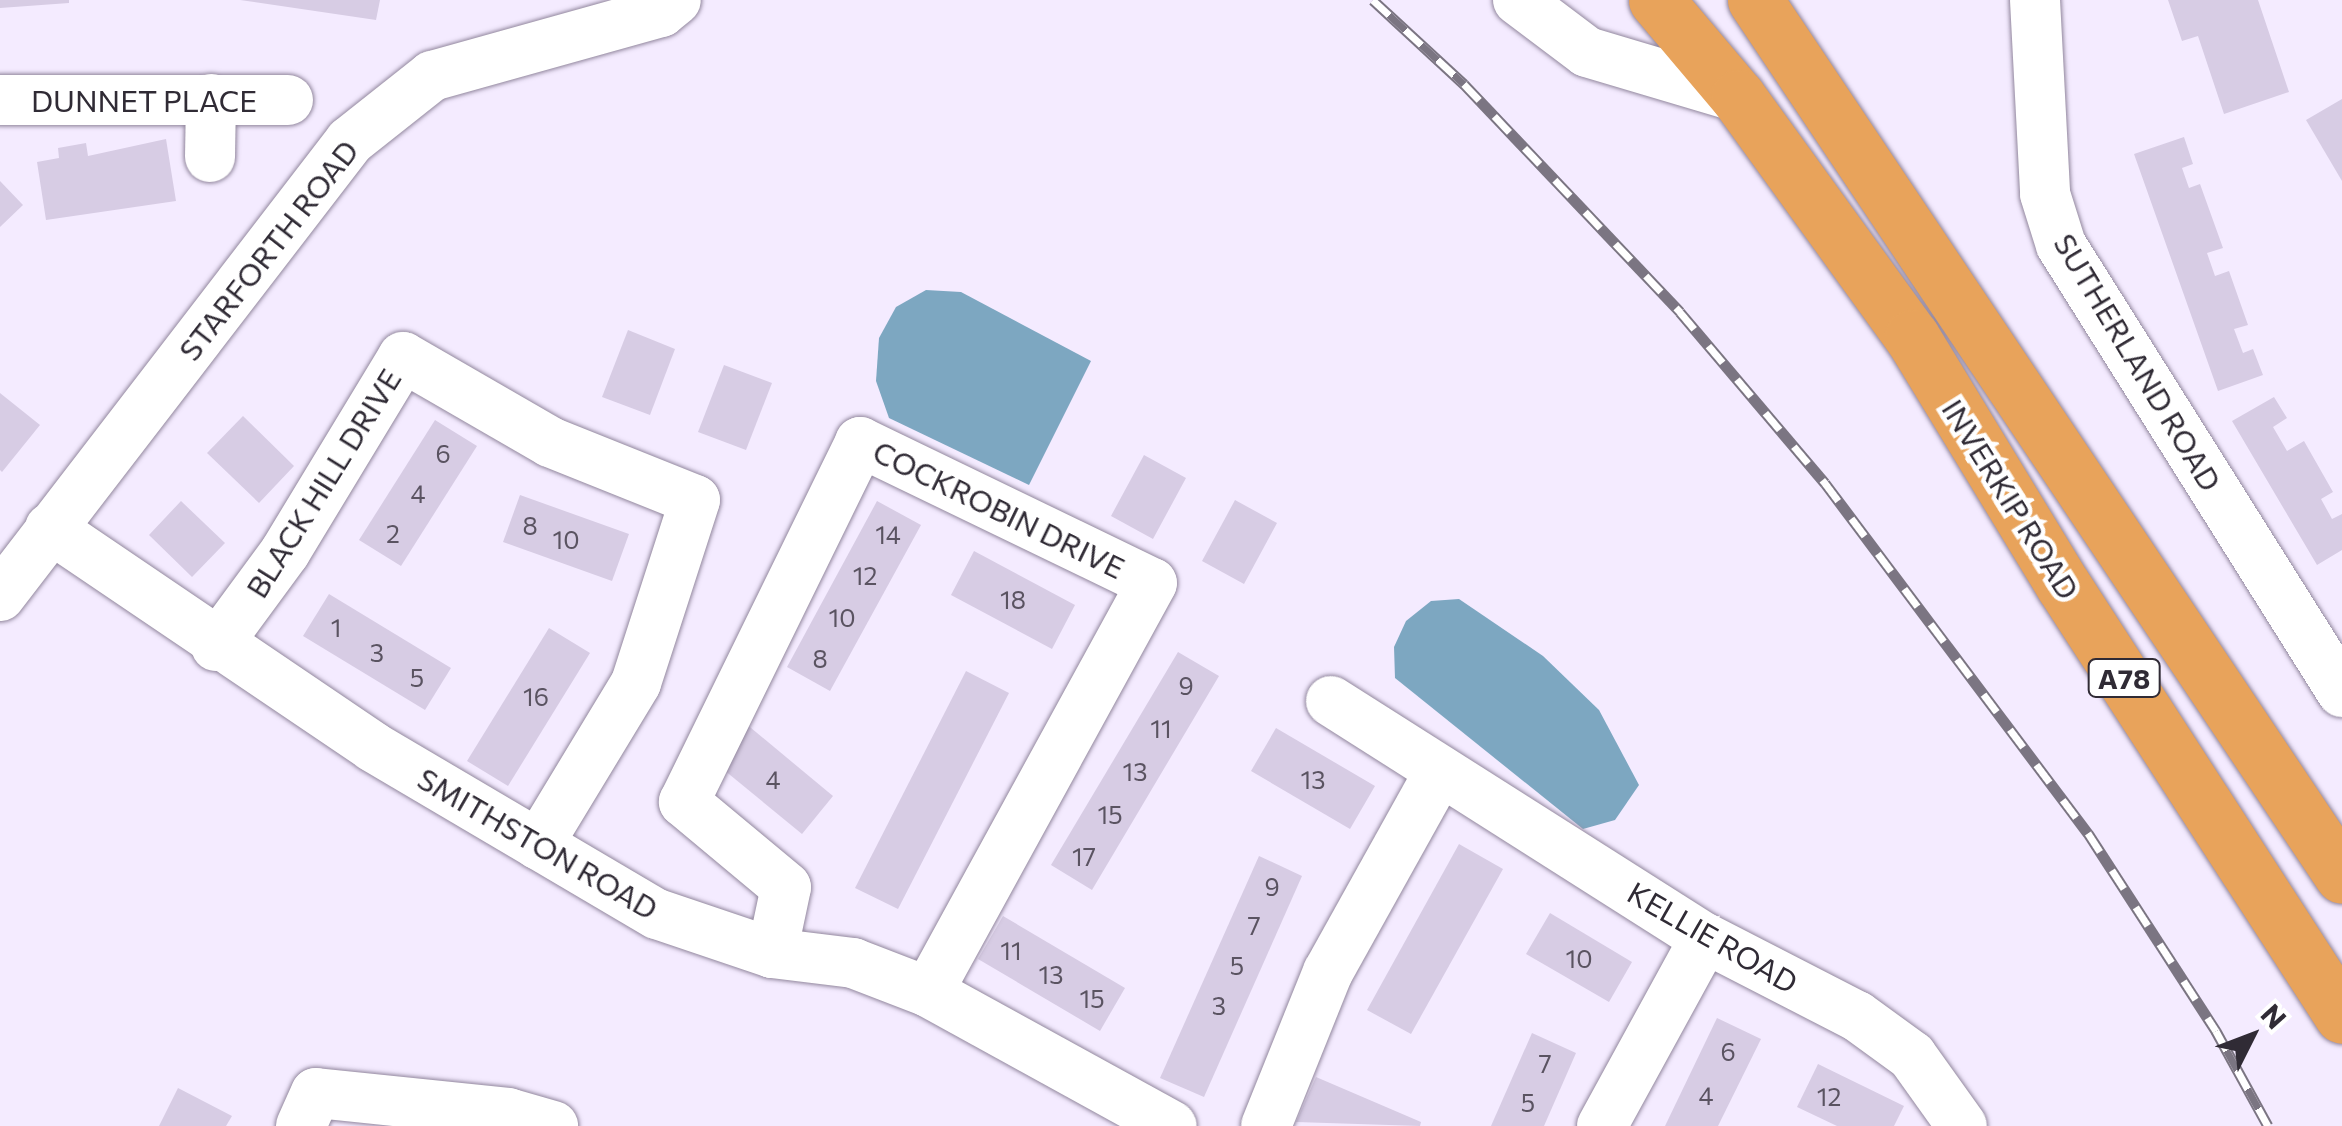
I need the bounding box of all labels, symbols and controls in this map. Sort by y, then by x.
street label: DUNNET PLACE [31,82,257,118]
street label: STARFORTH ROAD [171,133,365,367]
street label: SUTHERLAND ROAD [2047,227,2229,497]
street label: BLACK HILL DRIVE [238,362,408,604]
street label: INVERKIP ROAD [1935,393,2087,605]
street label: COCKROBIN DRIVE [868,433,1130,585]
house number: 6 [435,438,451,468]
house number: 4 [411,478,425,508]
house number: 8 [522,510,538,540]
house number: 2 [386,518,400,548]
house number: 14 [875,519,901,549]
house number: 10 [553,524,579,554]
house number: 12 [853,560,877,590]
house number: 18 [1000,584,1026,614]
house number: 10 [829,602,855,632]
house number: 1 [331,612,341,642]
house number: 3 [370,637,384,667]
house number: 8 [812,643,828,673]
road number: A78 [2086,655,2162,701]
house number: 5 [410,662,424,692]
house number: 9 [1178,670,1194,700]
house number: 16 [523,681,549,711]
house number: 11 [1150,713,1172,743]
house number: 13 [1123,756,1147,786]
street label: SMITHSTON ROAD [412,760,664,926]
house number: 4 [766,764,780,794]
house number: 13 [1301,764,1325,794]
house number: 15 [1097,799,1123,829]
house number: 17 [1072,841,1096,871]
house number: 9 [1264,871,1280,901]
street label: KELLIE ROAD [1622,874,1804,1000]
house number: 7 [1247,910,1261,940]
house number: 11 [1000,935,1022,965]
house number: 10 [1566,943,1592,973]
house number: 5 [1230,950,1244,980]
house number: 13 [1039,959,1063,989]
house number: 15 [1079,983,1105,1013]
north arrow [2202,986,2302,1086]
house number: 3 [1212,990,1226,1020]
text: N [2255,997,2294,1035]
house number: 6 [1720,1036,1736,1066]
house number: 7 [1538,1048,1552,1078]
house number: 4 [1699,1080,1713,1110]
house number: 12 [1817,1081,1841,1111]
house number: 5 [1521,1087,1535,1117]

